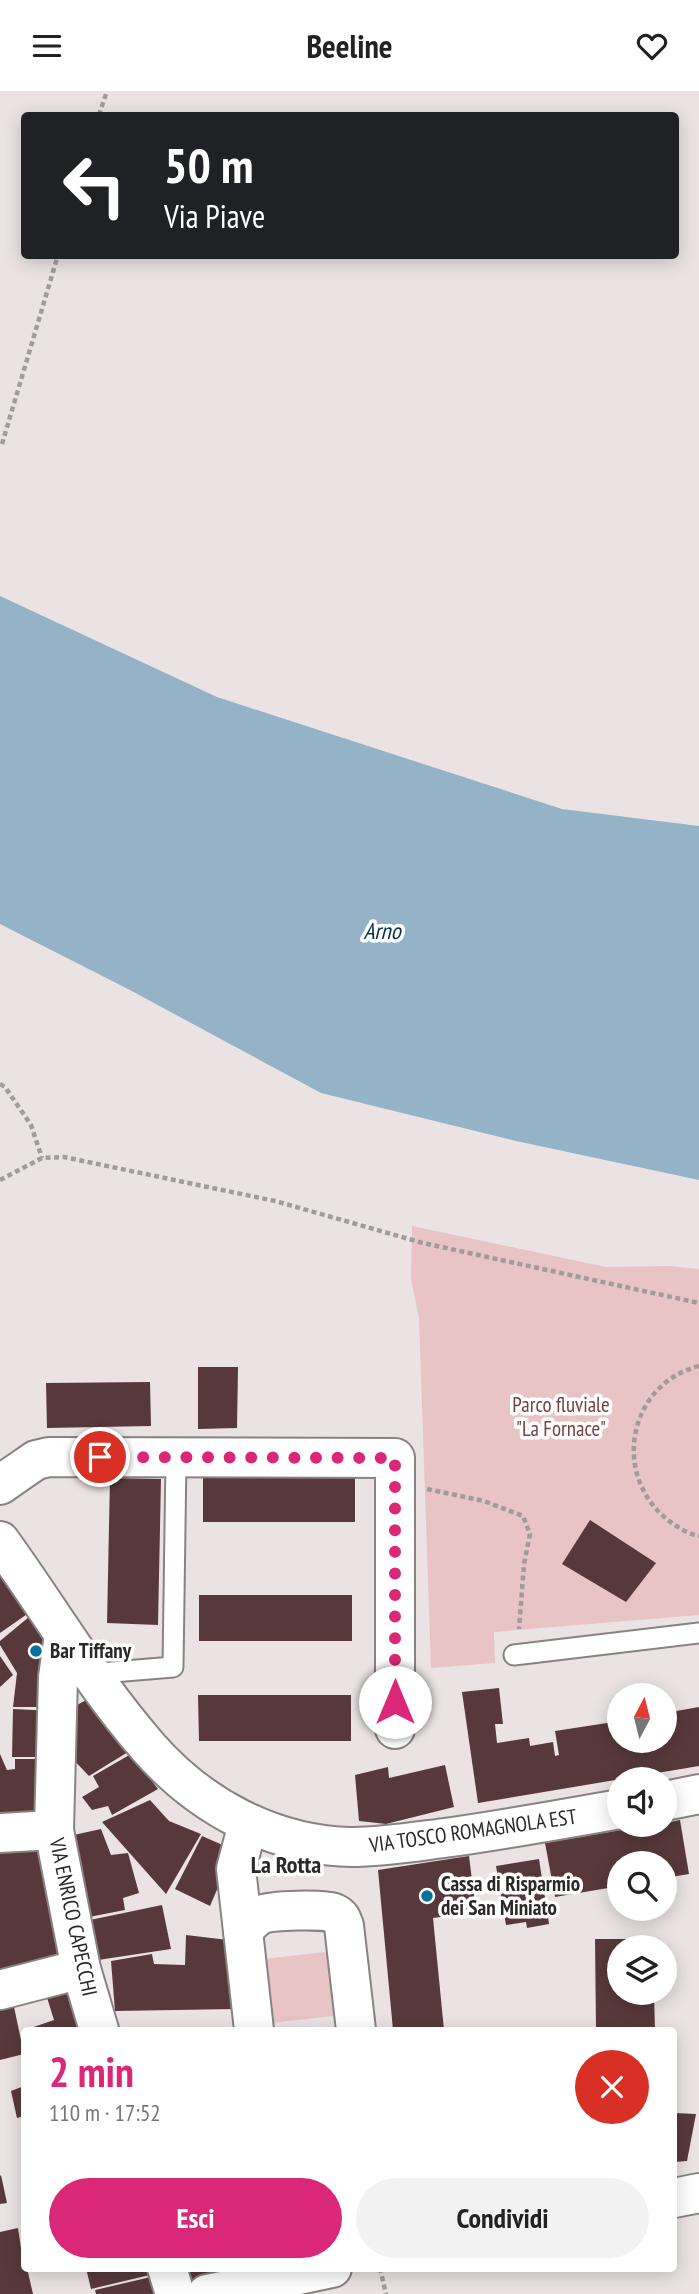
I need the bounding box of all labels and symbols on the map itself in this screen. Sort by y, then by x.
water label: Arno [363,916,403,945]
park label: Parco fluviale "La Fornace" [512,1391,610,1442]
pin [70,1427,130,1487]
place label: Bar Tiffany [50,1637,132,1664]
marker: Bar Tiffany [28,1643,44,1659]
position arrow [358,1665,432,1739]
north arrow [607,1683,677,1753]
street label: VIA TOSCO ROMAGNOLA EST [367,1803,579,1859]
street label: VIA ENRICO CAPECCHI [43,1834,103,1999]
district label: La Rotta [251,1849,321,1880]
place label: Cassa di Risparmio dei San Miniato [441,1870,580,1921]
marker: Cassa di Risparmio dei San Miniato [419,1888,435,1904]

